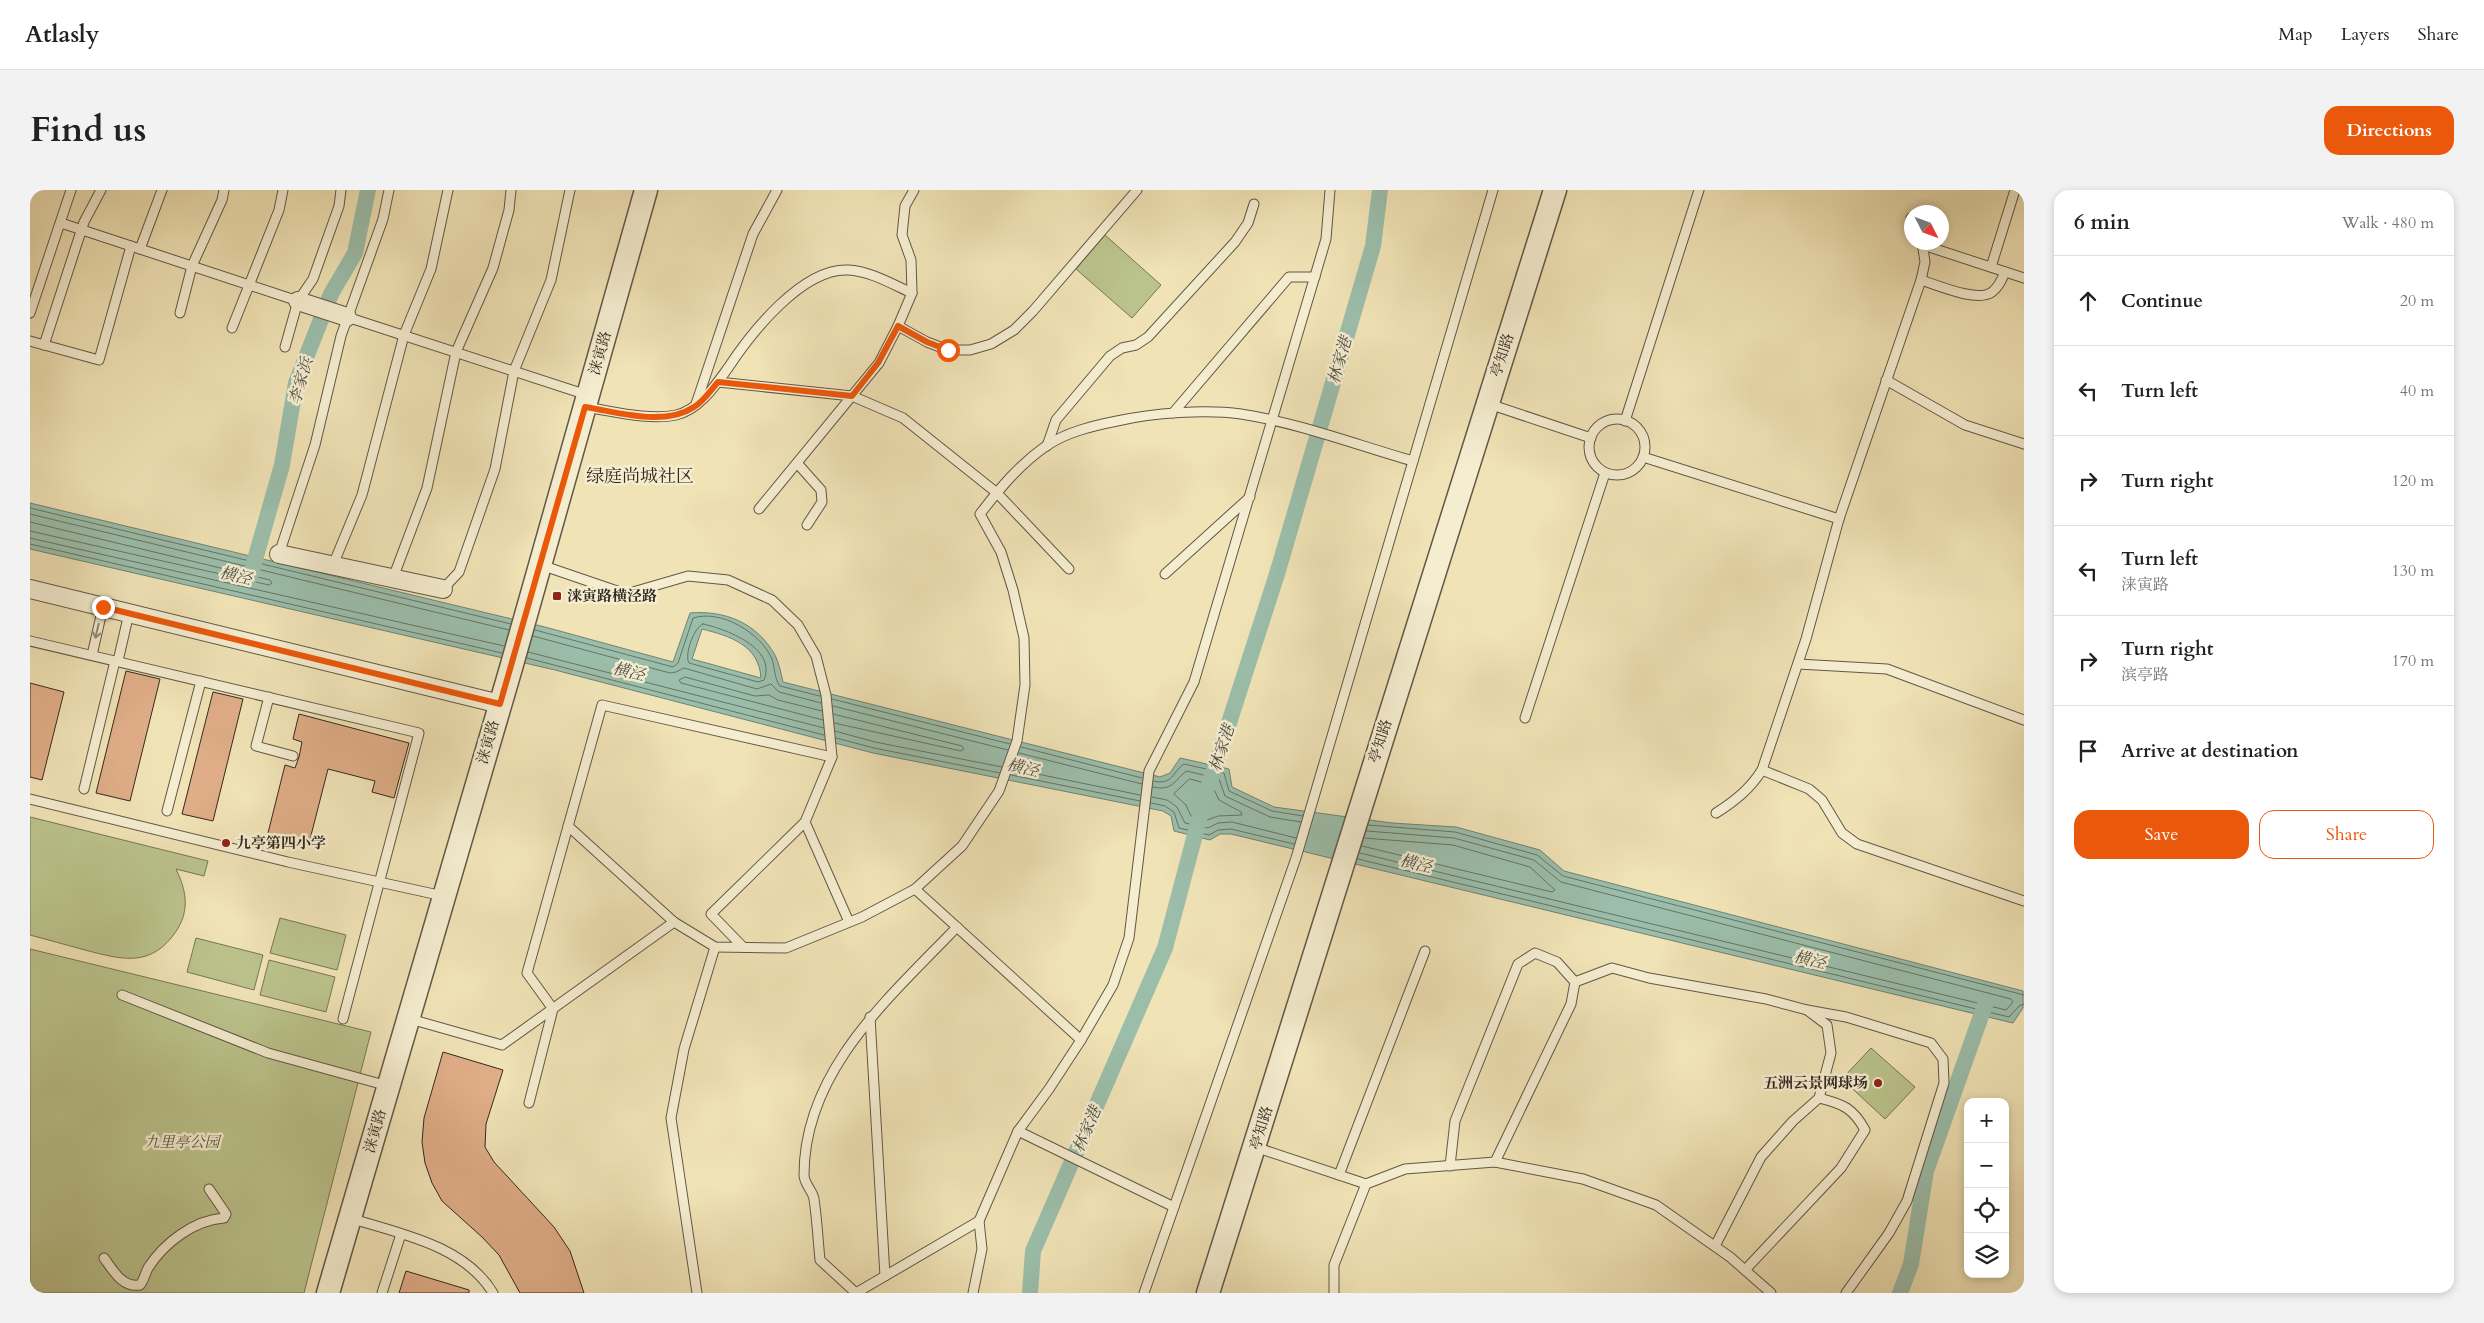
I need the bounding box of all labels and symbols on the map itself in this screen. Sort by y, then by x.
north arrow [1904,205,1949,250]
street label: 涞寅路 [584,329,616,377]
street label: 亭知路 [1486,331,1518,379]
water label: 林家港 [1323,332,1358,386]
route start [937,339,960,362]
water label: 李家浜 [284,353,319,407]
district label: 绿庭尚城社区 [586,464,694,489]
water label: 横泾 [218,561,255,591]
place label: 涞寅路横泾路 [567,586,657,606]
marker: 涞寅路横泾路 [551,590,563,602]
route end [92,596,115,619]
one-way arrow [92,623,101,639]
water label: 横泾 [611,657,648,687]
street label: 亭知路 [1364,717,1396,765]
street label: 涞寅路 [472,718,504,766]
water label: 林家港 [1204,720,1240,775]
water label: 横泾 [1005,753,1042,783]
place label: 九亭第四小学 [236,833,326,853]
marker: 九亭第四小学 [220,837,232,849]
water label: 横泾 [1398,849,1435,879]
water label: 横泾 [1792,945,1829,975]
place label: 五洲云景网球场 [1763,1073,1868,1093]
marker: 五洲云景网球场 [1872,1077,1884,1089]
water label: 林家港 [1067,1101,1107,1156]
street label: 亭知路 [1245,1104,1277,1152]
street label: 涞寅路 [359,1107,391,1155]
park label: 九里亭公园 [144,1132,221,1152]

